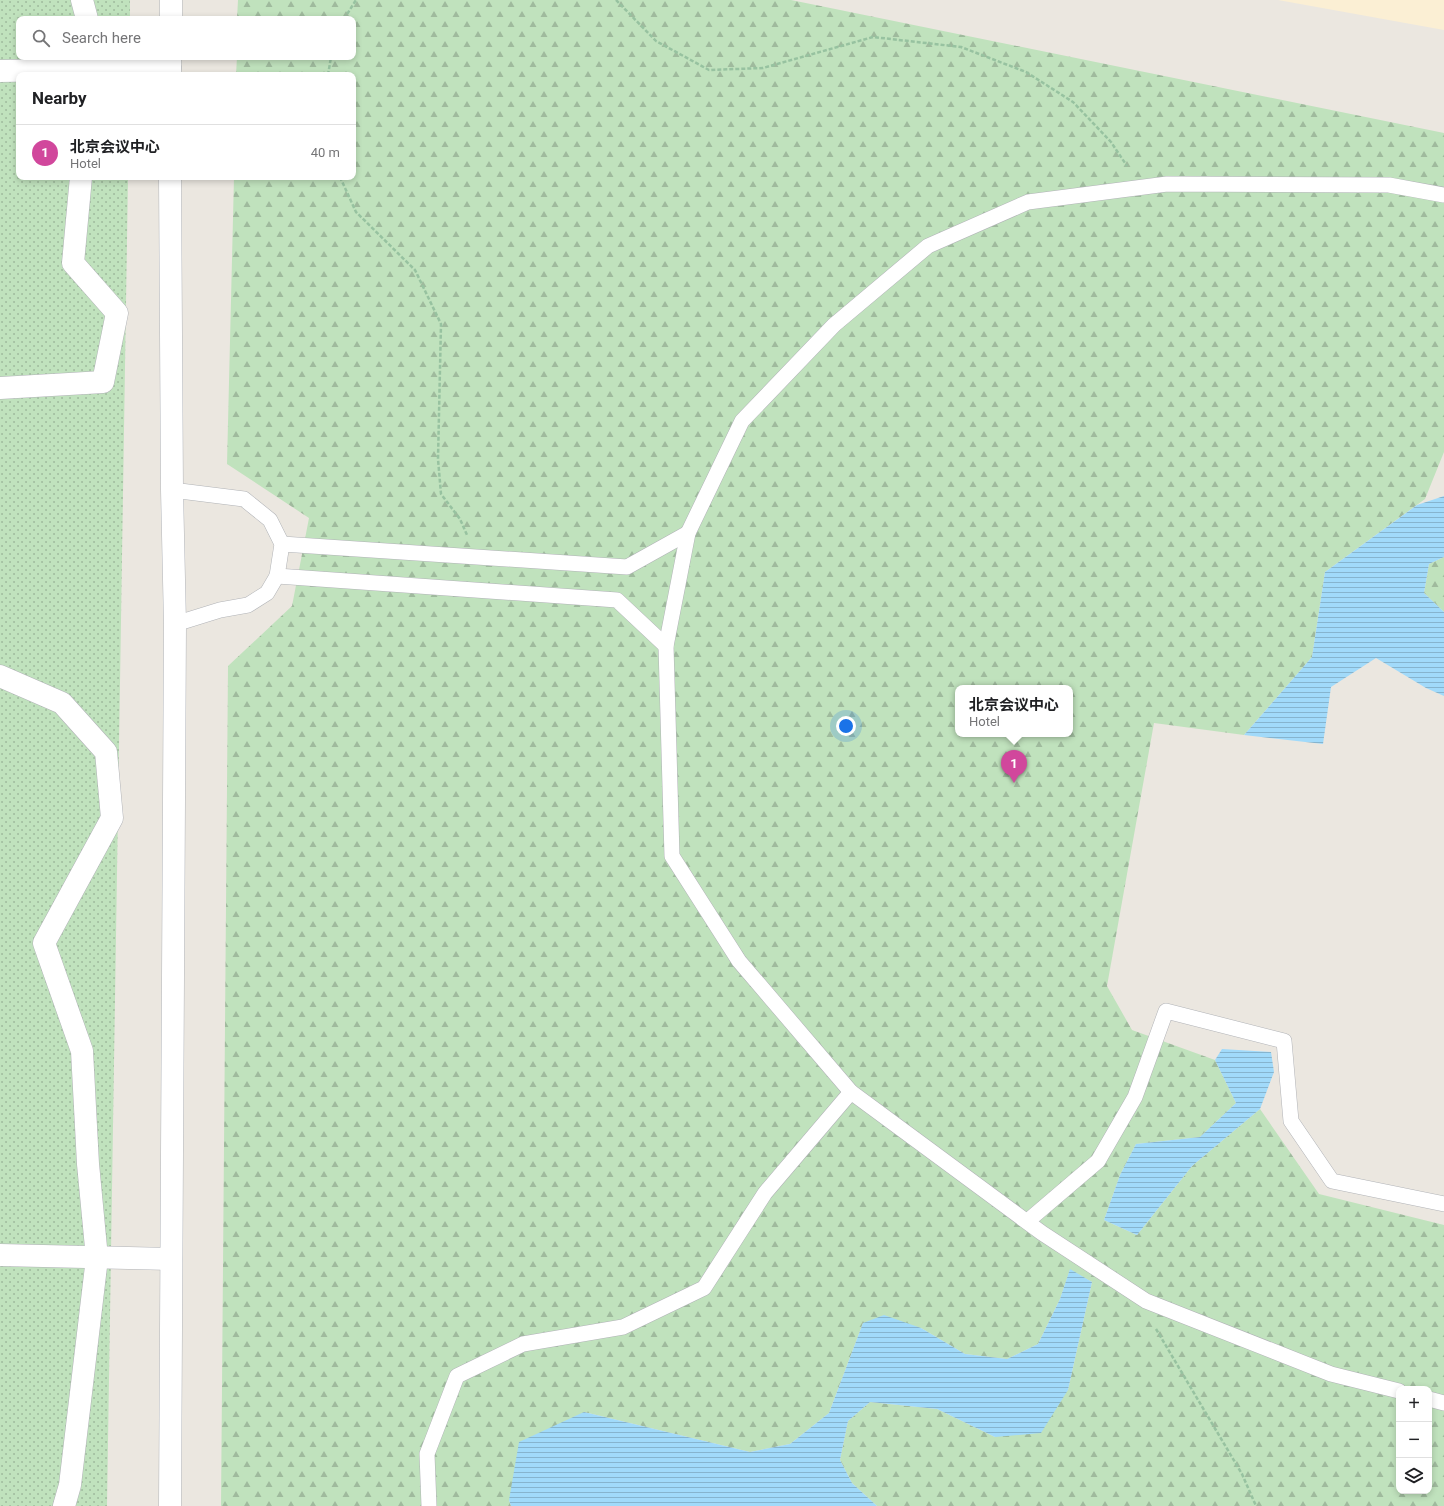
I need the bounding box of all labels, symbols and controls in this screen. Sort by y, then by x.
search box [16,16,356,60]
icon: search [30,27,52,49]
text: Search here [62,29,141,47]
text: Nearby [32,88,87,108]
text: 北京会议中心 [70,138,160,156]
text: 1 [41,145,49,160]
text: 40 m [311,145,340,160]
text: Hotel [70,156,101,171]
popup [955,685,1073,737]
text: 北京会议中心 [969,696,1059,714]
text: Hotel [969,714,1000,729]
your location [836,716,856,736]
pin: 1 [1001,750,1027,783]
map controls [1396,1386,1432,1494]
button: + [1396,1386,1432,1422]
button: − [1396,1422,1432,1458]
button: layers [1396,1458,1432,1494]

